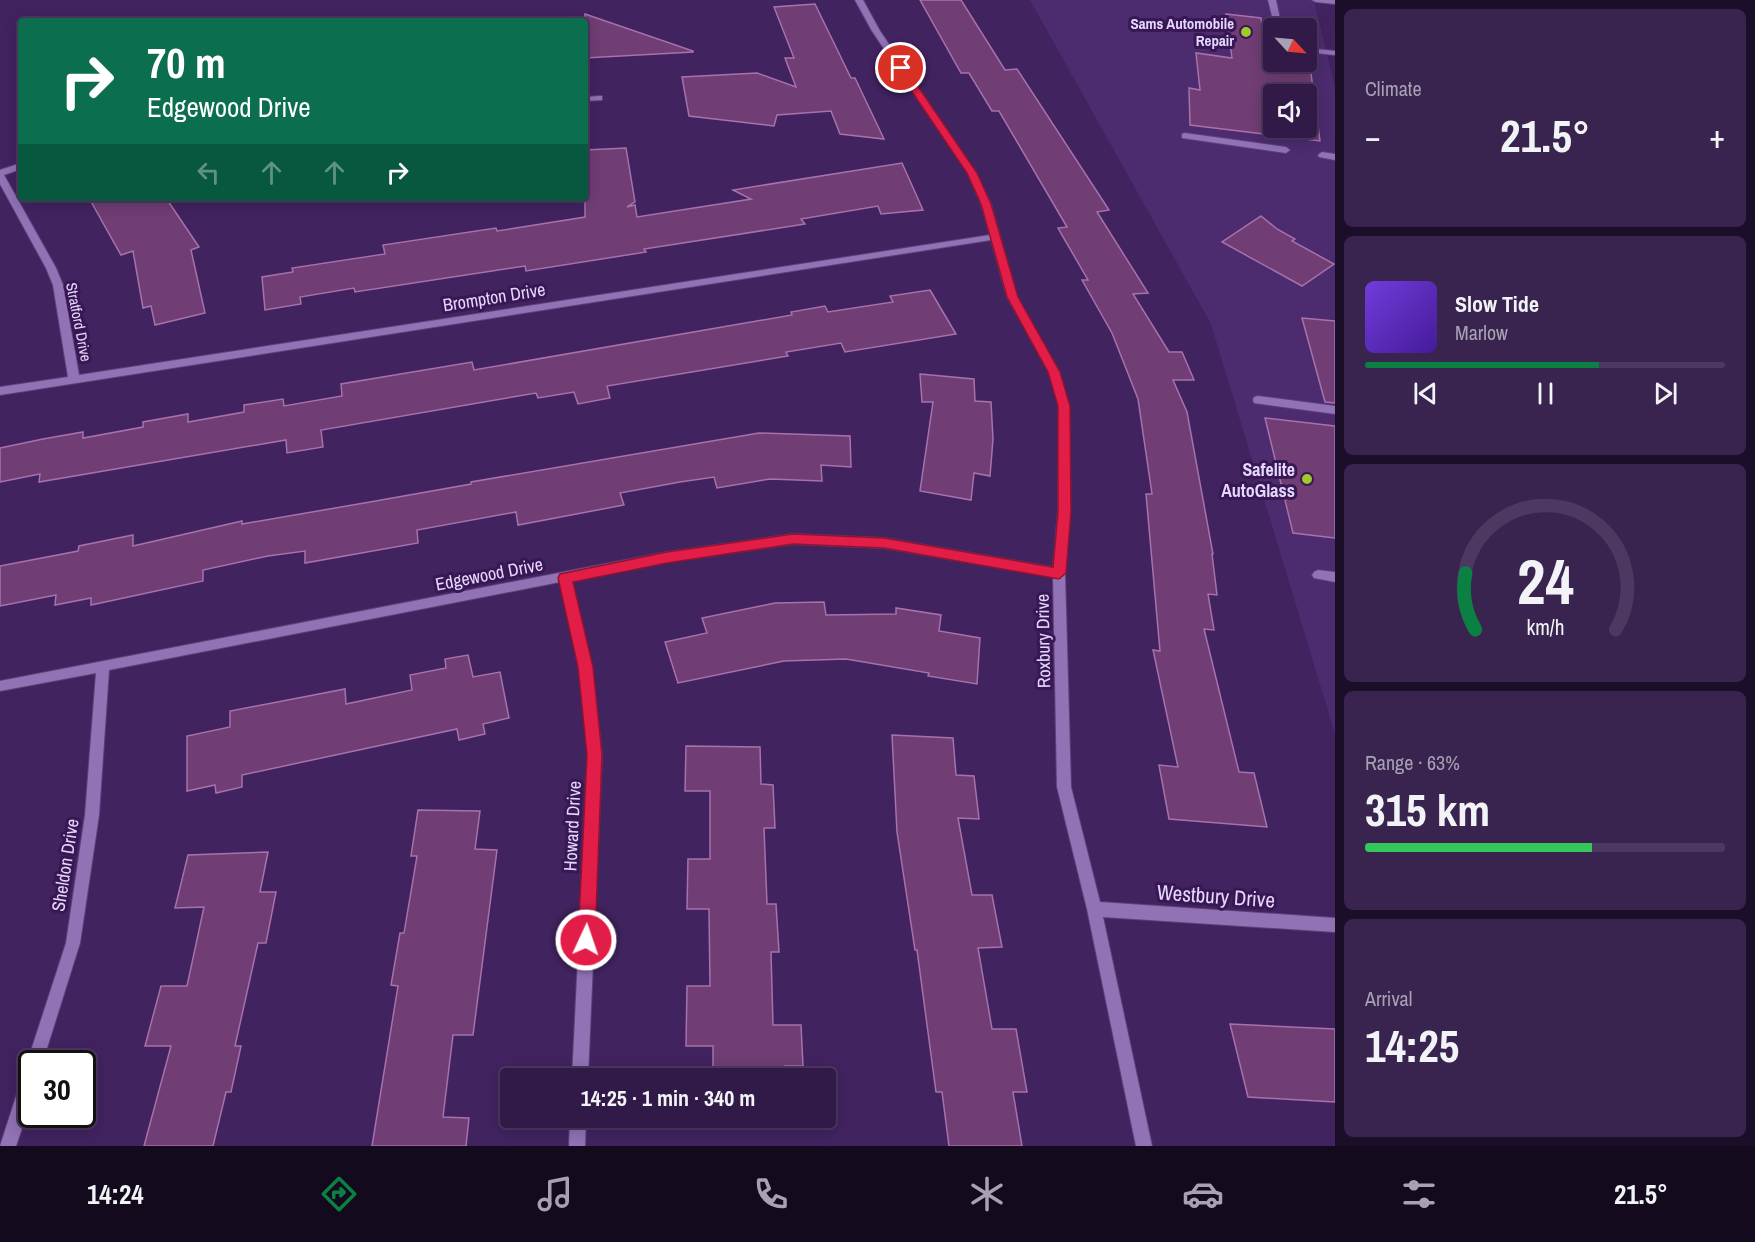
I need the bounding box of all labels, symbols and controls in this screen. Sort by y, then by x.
place label: Sams Automobile Repair [1131,13,1234,51]
north arrow [1263,18,1317,72]
map controls [1263,18,1317,138]
marker: Sams Automobile Repair [1239,25,1253,39]
text: 70 m [147,35,226,91]
icon: right [48,42,126,120]
pin [875,42,926,93]
icon: arrive [884,51,917,84]
text: Climate [1365,75,1422,102]
button: sound [1263,84,1317,138]
text: Edgewood Drive [147,89,311,125]
text: 21.5° [1500,105,1590,166]
text: − [1365,114,1381,158]
text: + [1709,114,1725,158]
icon: left [192,156,225,189]
icon: ahead [255,156,288,189]
icon: ahead [318,156,351,189]
icon: right [381,156,414,189]
street label: Brompton Drive [441,277,547,317]
street label: Stratford Drive [61,281,97,363]
text: Slow Tide [1455,289,1539,319]
text: Marlow [1455,319,1508,346]
icon: previous [1409,377,1442,410]
icon: pause [1529,377,1562,410]
icon: next [1649,377,1682,410]
place label: Safelite AutoGlass [1221,457,1295,503]
marker: Safelite AutoGlass [1300,472,1314,486]
text: 24 [1517,539,1573,623]
street label: Edgewood Drive [433,551,545,597]
street label: Roxbury Drive [1030,594,1056,688]
text: km/h [1526,613,1564,642]
text: Range · 63% [1365,749,1460,776]
text: 315 km [1365,779,1490,840]
street label: Howard Drive [557,780,587,872]
street label: Sheldon Drive [45,817,85,913]
street label: Westbury Drive [1156,877,1276,915]
position arrow [554,908,618,972]
text: Arrival [1365,985,1412,1012]
text: 14:25 [1365,1015,1459,1076]
speed limit sign: 30 [18,1050,96,1128]
text: 14:25 · 1 min · 340 m [581,1083,755,1113]
icon: directions [318,1173,360,1215]
icon: music [534,1173,576,1215]
icon: phone [750,1173,792,1215]
icon: climate [966,1173,1008,1215]
icon: car [1182,1173,1224,1215]
icon: filters [1398,1173,1440,1215]
text: 14:24 [87,1176,144,1212]
text: 21.5° [1614,1176,1668,1212]

